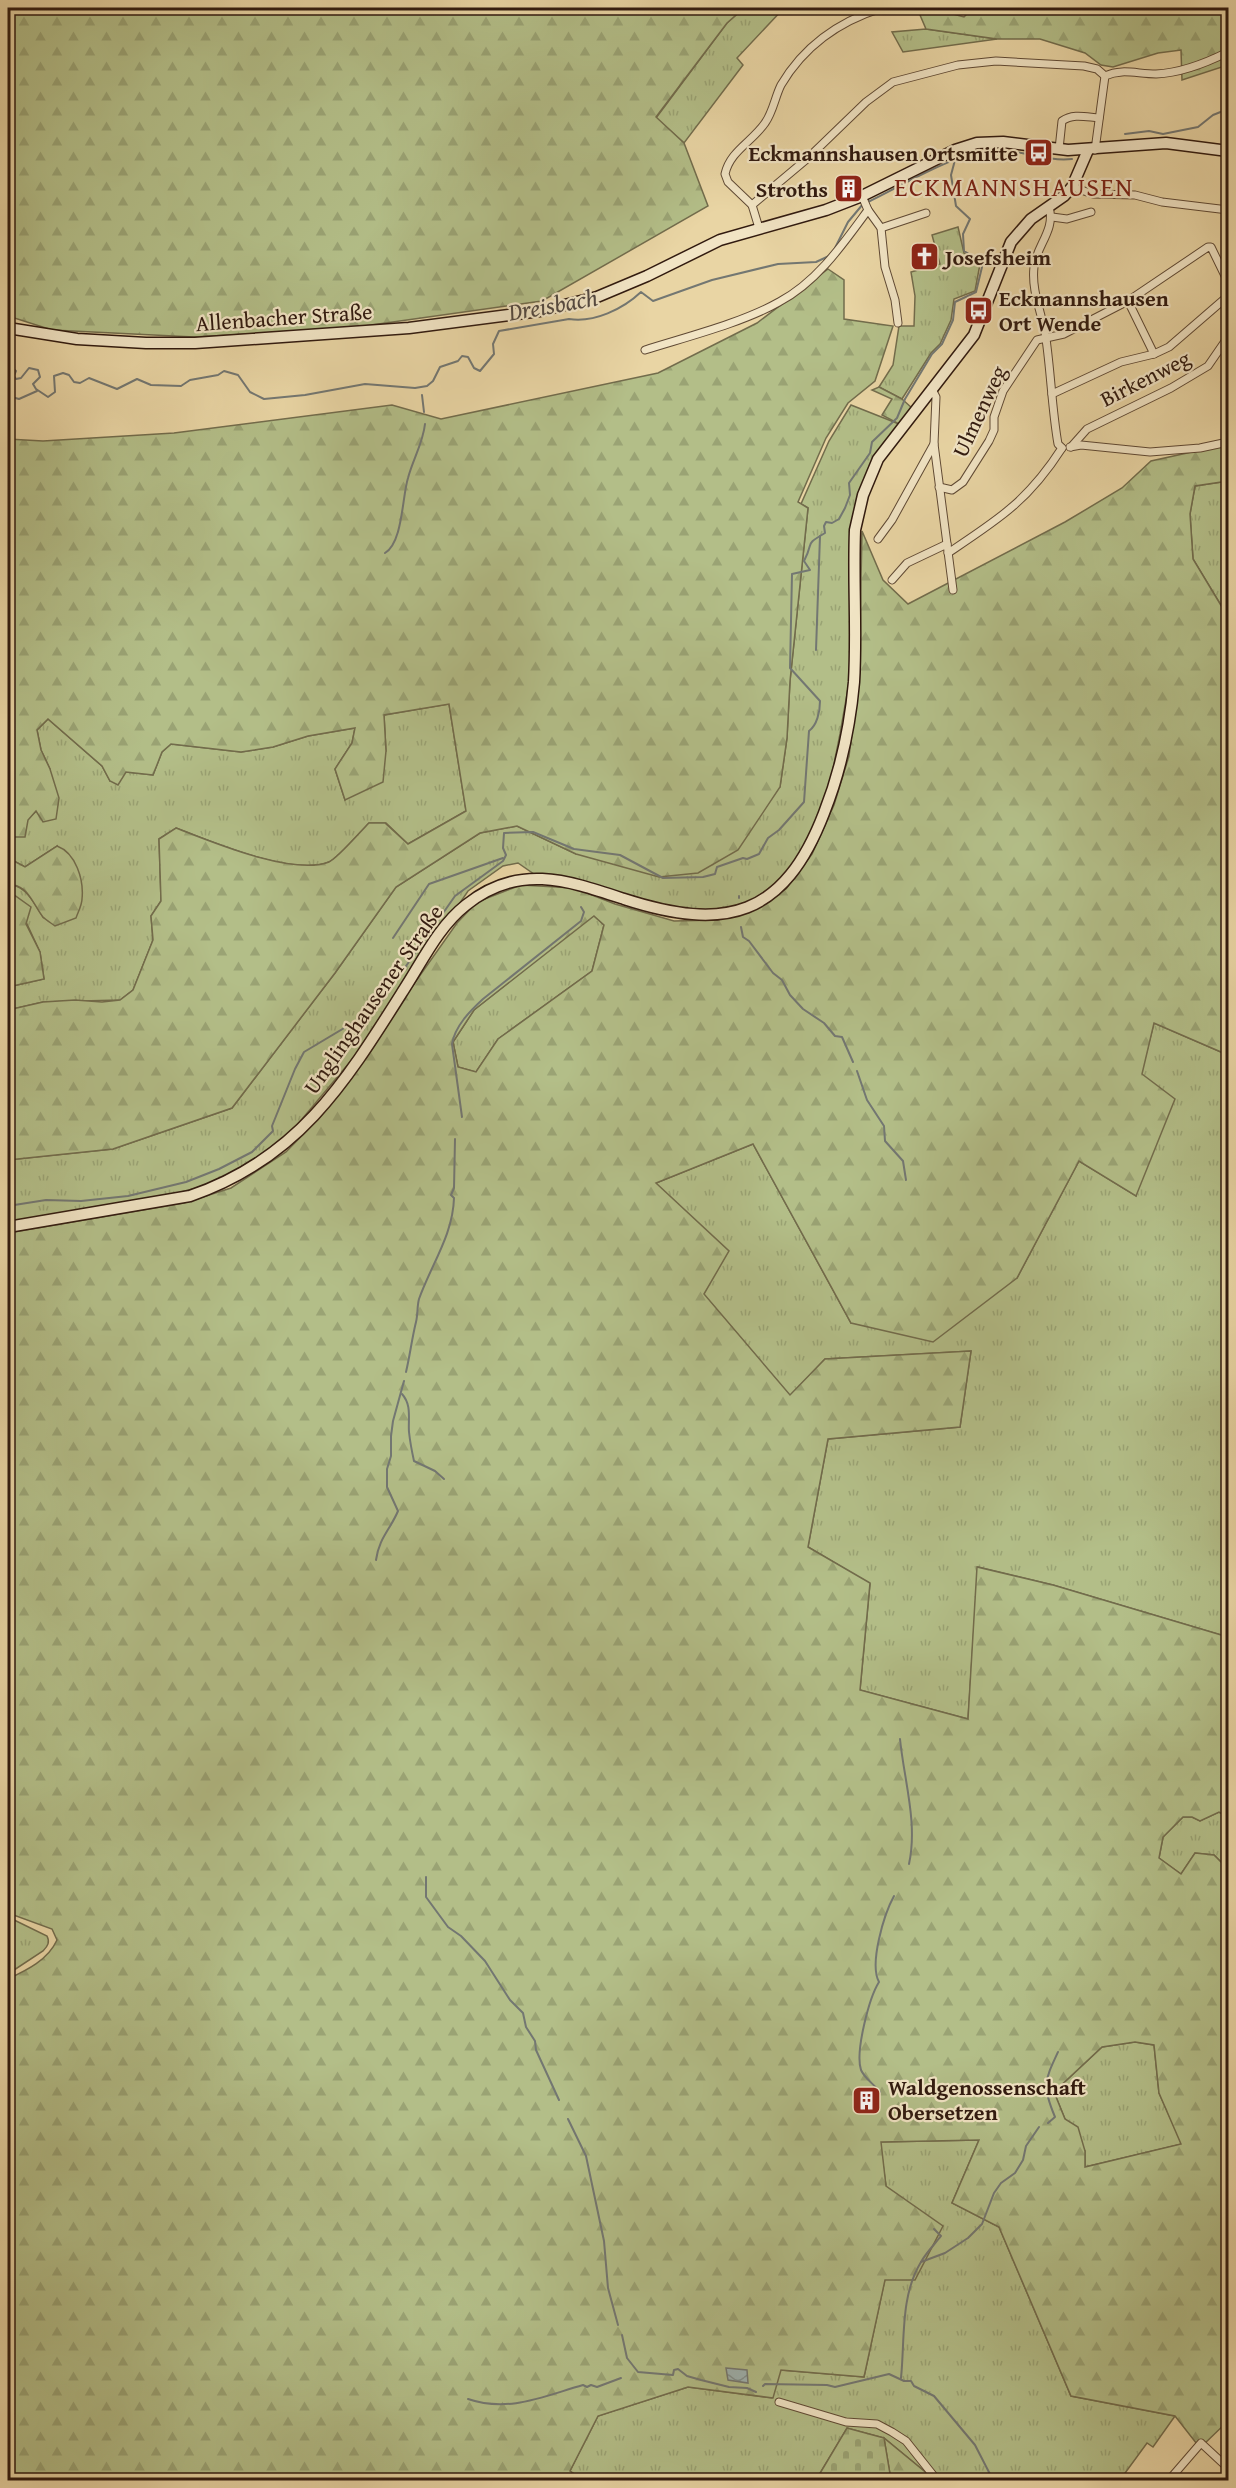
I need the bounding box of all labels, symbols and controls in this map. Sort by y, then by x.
place label: Eckmannshausen Ortsmitte [748,137,1018,169]
bus stop icon: Eckmannshausen Ortsmitte [1023,137,1055,169]
district label: ECKMANNSHAUSEN [894,167,1134,206]
place label: Stroths [756,173,828,205]
building icon: Stroths [833,173,865,205]
church icon: Josefsheim [908,241,940,273]
place label: Josefsheim [941,241,1051,273]
water label: Dreisbach [504,279,600,330]
place label: Eckmannshausen Ort Wende [999,282,1169,339]
street label: Allenbacher Straße [195,295,373,339]
bus stop icon: Eckmannshausen Ort Wende [962,295,994,327]
street label: Birkenweg [1094,342,1196,414]
street label: Ulmenweg [944,360,1014,462]
street label: Unglinghausener Straße [295,898,451,1100]
place label: Waldgenossenschaft Obersetzen [888,2071,1087,2128]
building icon: Waldgenossenschaft Obersetzen [851,2084,883,2116]

